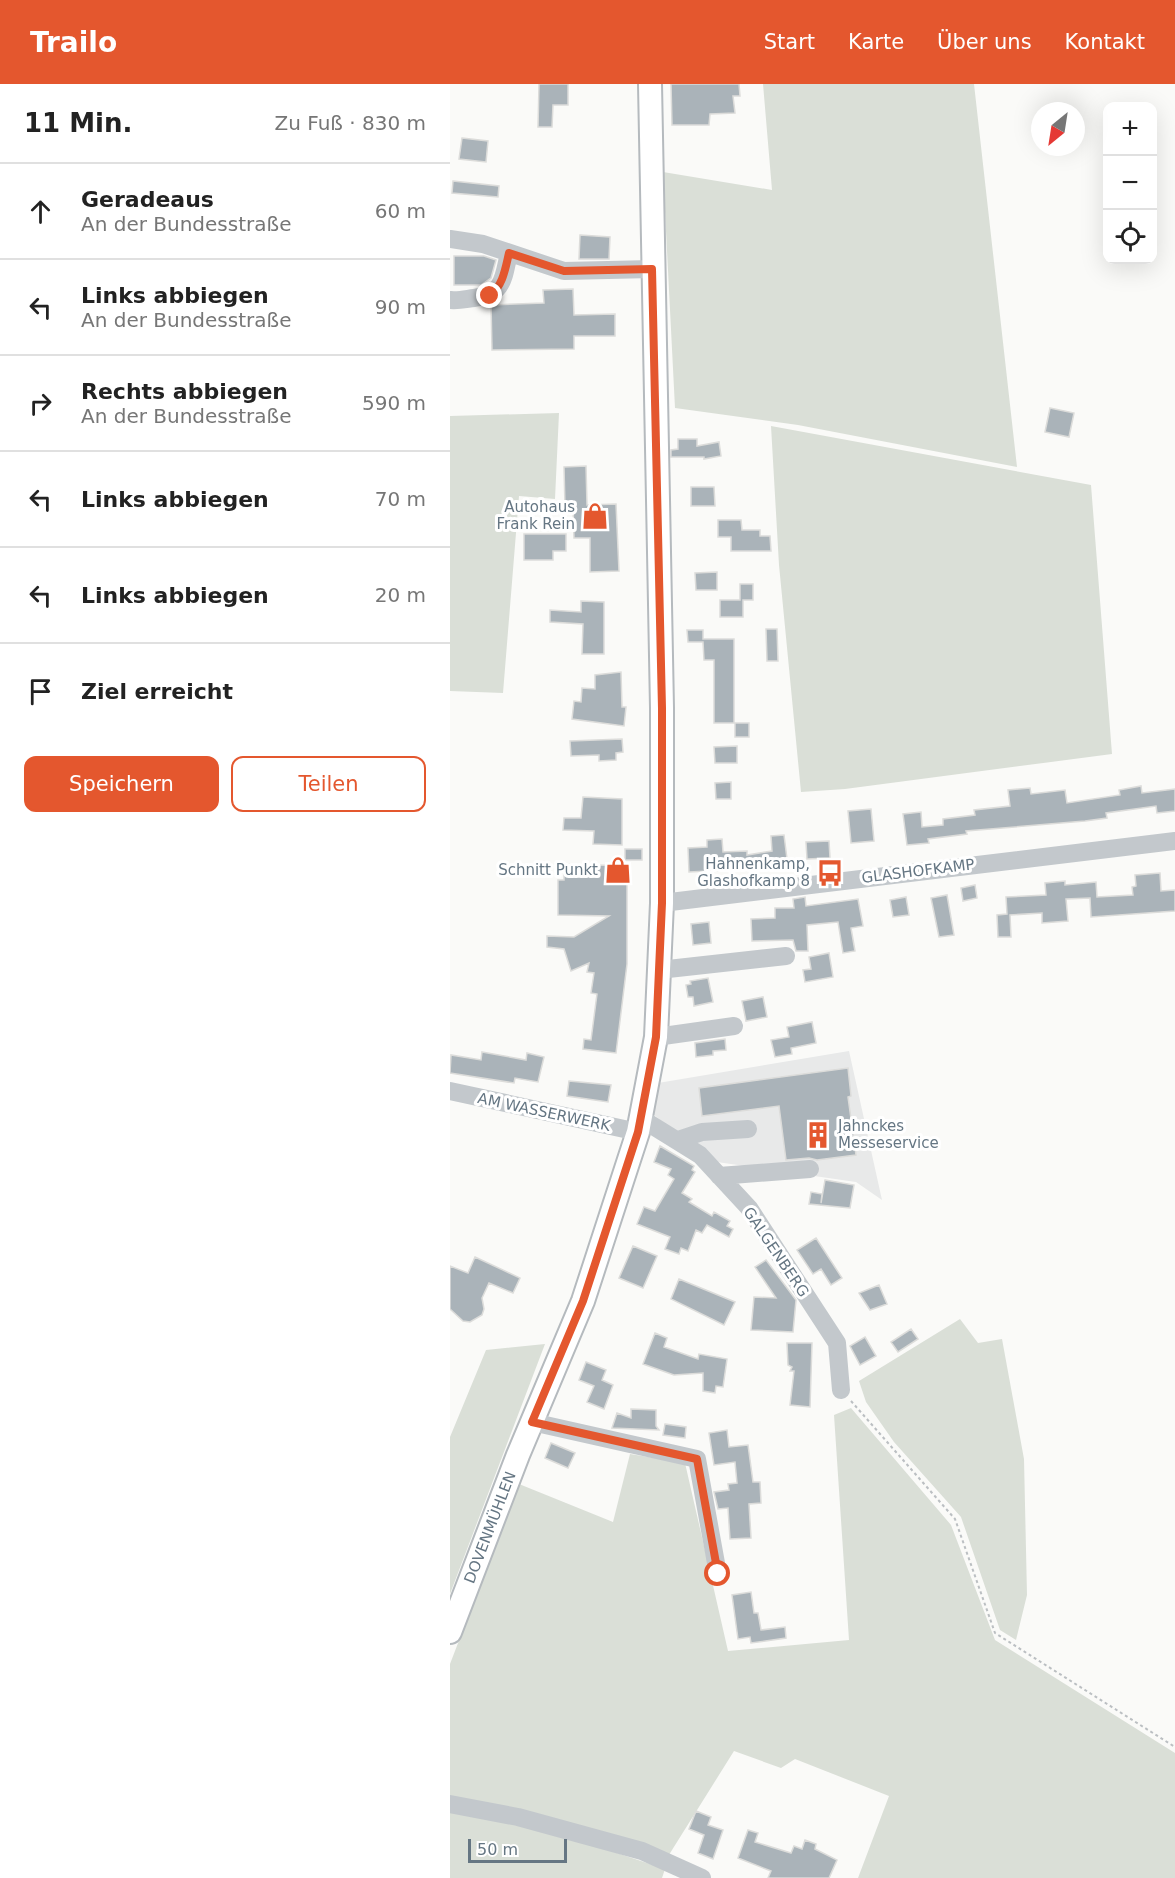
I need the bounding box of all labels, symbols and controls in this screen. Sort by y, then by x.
text: Trailo [30,26,117,59]
text: Start [764,30,815,54]
text: Karte [848,30,904,54]
text: Über uns [937,30,1032,54]
text: Kontakt [1065,30,1145,54]
north arrow [1031,102,1085,156]
map controls [1103,102,1157,264]
button: + [1103,102,1157,156]
text: 11 Min. [24,108,132,138]
text: Zu Fuß · 830 m [274,111,426,135]
button: − [1103,156,1157,210]
text: Geradeaus [81,187,214,212]
icon: ahead [24,195,57,228]
text: 60 m [375,199,426,223]
button: locate [1103,210,1157,264]
text: An der Bundesstraße [81,212,291,236]
route end [476,282,502,308]
text: Links abbiegen [81,283,269,308]
icon: left [24,291,57,324]
text: 90 m [375,295,426,319]
text: An der Bundesstraße [81,308,291,332]
text: Rechts abbiegen [81,379,288,404]
icon: right [24,387,57,420]
text: 590 m [362,391,426,415]
text: An der Bundesstraße [81,404,291,428]
icon: left [24,483,57,516]
text: Links abbiegen [81,487,269,512]
text: 70 m [375,487,426,511]
place label: Autohaus Frank Rein [496,498,575,533]
shop icon: Autohaus Frank Rein [580,501,610,531]
icon: left [24,579,57,612]
text: Links abbiegen [81,583,269,608]
text: 20 m [375,583,426,607]
icon: arrive [24,675,57,708]
text: Ziel erreicht [81,679,233,704]
button: Speichern [24,756,219,812]
button: Teilen [231,756,426,812]
shop icon: Schnitt Punkt [603,855,633,885]
place label: Hahnenkamp, Glashofkamp 8 [697,855,810,890]
street label: GLASHOFKAMP [860,855,976,887]
bus stop icon: Hahnenkamp, Glashofkamp 8 [815,858,845,888]
place label: Schnitt Punkt [498,861,598,879]
street label: AM WASSERWERK [476,1089,613,1135]
place label: Jahnckes Messeservice [837,1117,939,1152]
building icon: Jahnckes Messeservice [803,1120,833,1150]
street label: GALGENBERG [739,1204,813,1300]
street label: DOVENMÜHLEN [461,1469,520,1586]
route start [704,1560,730,1586]
scale bar [468,1836,567,1864]
text: 50 m [477,1840,518,1859]

